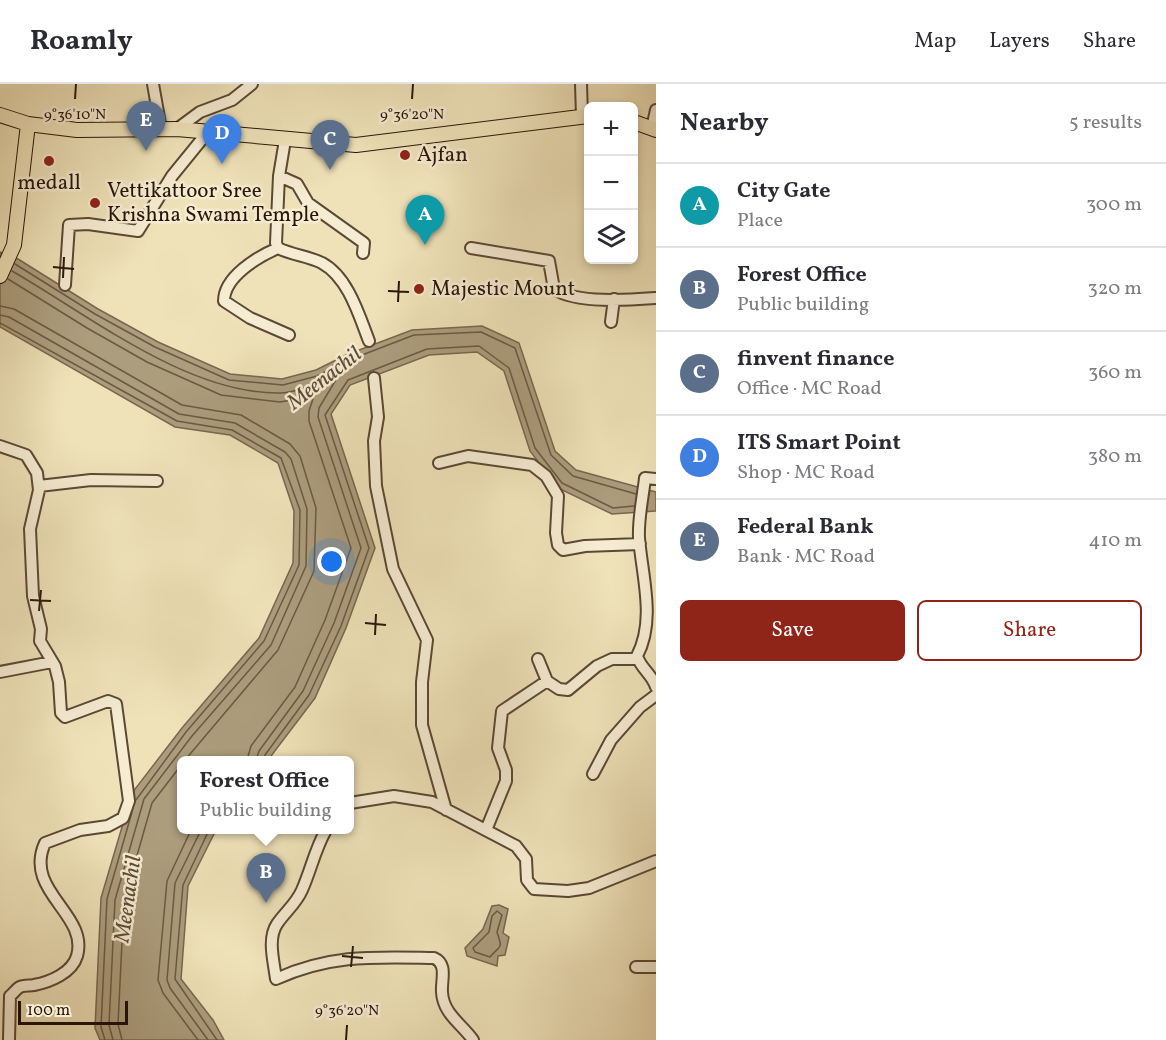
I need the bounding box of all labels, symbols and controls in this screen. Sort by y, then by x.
text: Roamly [30,22,133,61]
text: Map [914,27,956,56]
text: Layers [989,27,1050,56]
text: Share [1083,27,1136,56]
pin: E [126,101,166,151]
map controls [584,102,638,264]
button: + [584,102,638,156]
text: 9°36'10"N [44,105,106,126]
text: 9°36'20"N [380,105,444,126]
text: Nearby [680,105,769,141]
text: 5 results [1069,109,1142,137]
pin: D [202,115,242,164]
pin: C [310,120,350,170]
place label: Ajfan [417,141,468,170]
marker: Ajfan [398,148,412,162]
marker: medall [42,154,56,168]
button: − [584,156,638,210]
place label: medall [17,169,81,198]
text: City Gate [737,176,830,207]
place label: Vettikattoor Sree Krishna Swami Temple [107,177,319,230]
text: A [692,191,707,219]
text: 300 m [1086,191,1142,219]
marker: Vettikattoor Sree Krishna Swami Temple [88,196,102,210]
pin: A [406,196,444,245]
text: Place [737,207,783,235]
button: layers [584,210,638,264]
text: Forest Office [737,260,867,291]
place label: Majestic Mount [431,275,575,304]
text: B [693,275,706,303]
text: 320 m [1087,275,1142,303]
marker: Majestic Mount [412,282,426,296]
text: Public building [737,291,869,319]
water label: Meenachil [280,340,369,419]
text: finvent finance [737,344,894,375]
text: C [693,359,706,387]
text: 360 m [1088,359,1142,387]
text: Office · MC Road [737,375,882,403]
text: ITS Smart Point [737,428,901,459]
text: D [692,443,707,471]
text: 380 m [1088,443,1142,471]
text: Shop · MC Road [737,459,875,487]
text: Federal Bank [737,512,874,543]
text: E [693,527,706,555]
text: 410 m [1089,527,1142,555]
text: Bank · MC Road [737,543,875,571]
your location [317,547,346,576]
button: Save [680,600,905,661]
button: Share [917,600,1142,661]
popup [177,756,354,834]
text: Forest Office [199,766,329,797]
text: Public building [199,797,332,825]
water label: Meenachil [107,853,150,945]
pin: B [246,854,286,903]
scale bar [18,998,128,1026]
text: 100 m [27,1000,70,1022]
text: 9°36'20"N [315,1001,379,1022]

